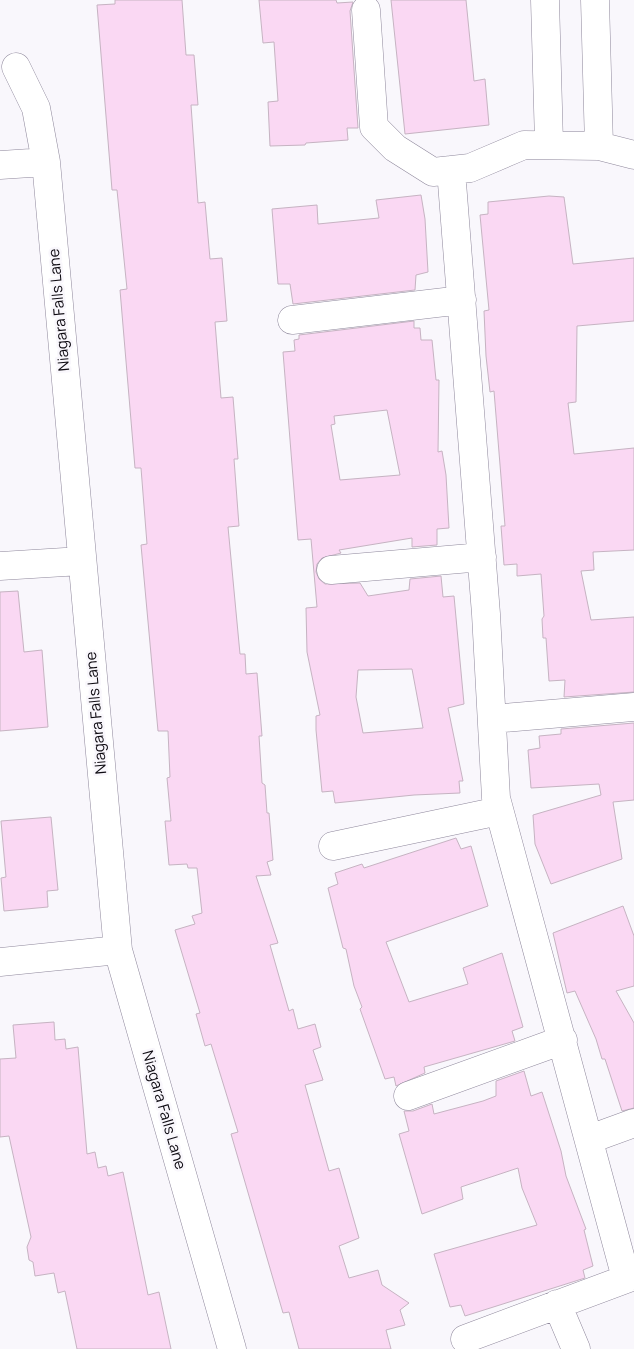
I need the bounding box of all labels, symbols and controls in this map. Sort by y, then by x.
street label: Niagara Falls Lane [43,248,74,372]
street label: Niagara Falls Lane [80,651,111,775]
street label: Niagara Falls Lane [137,1048,192,1172]

